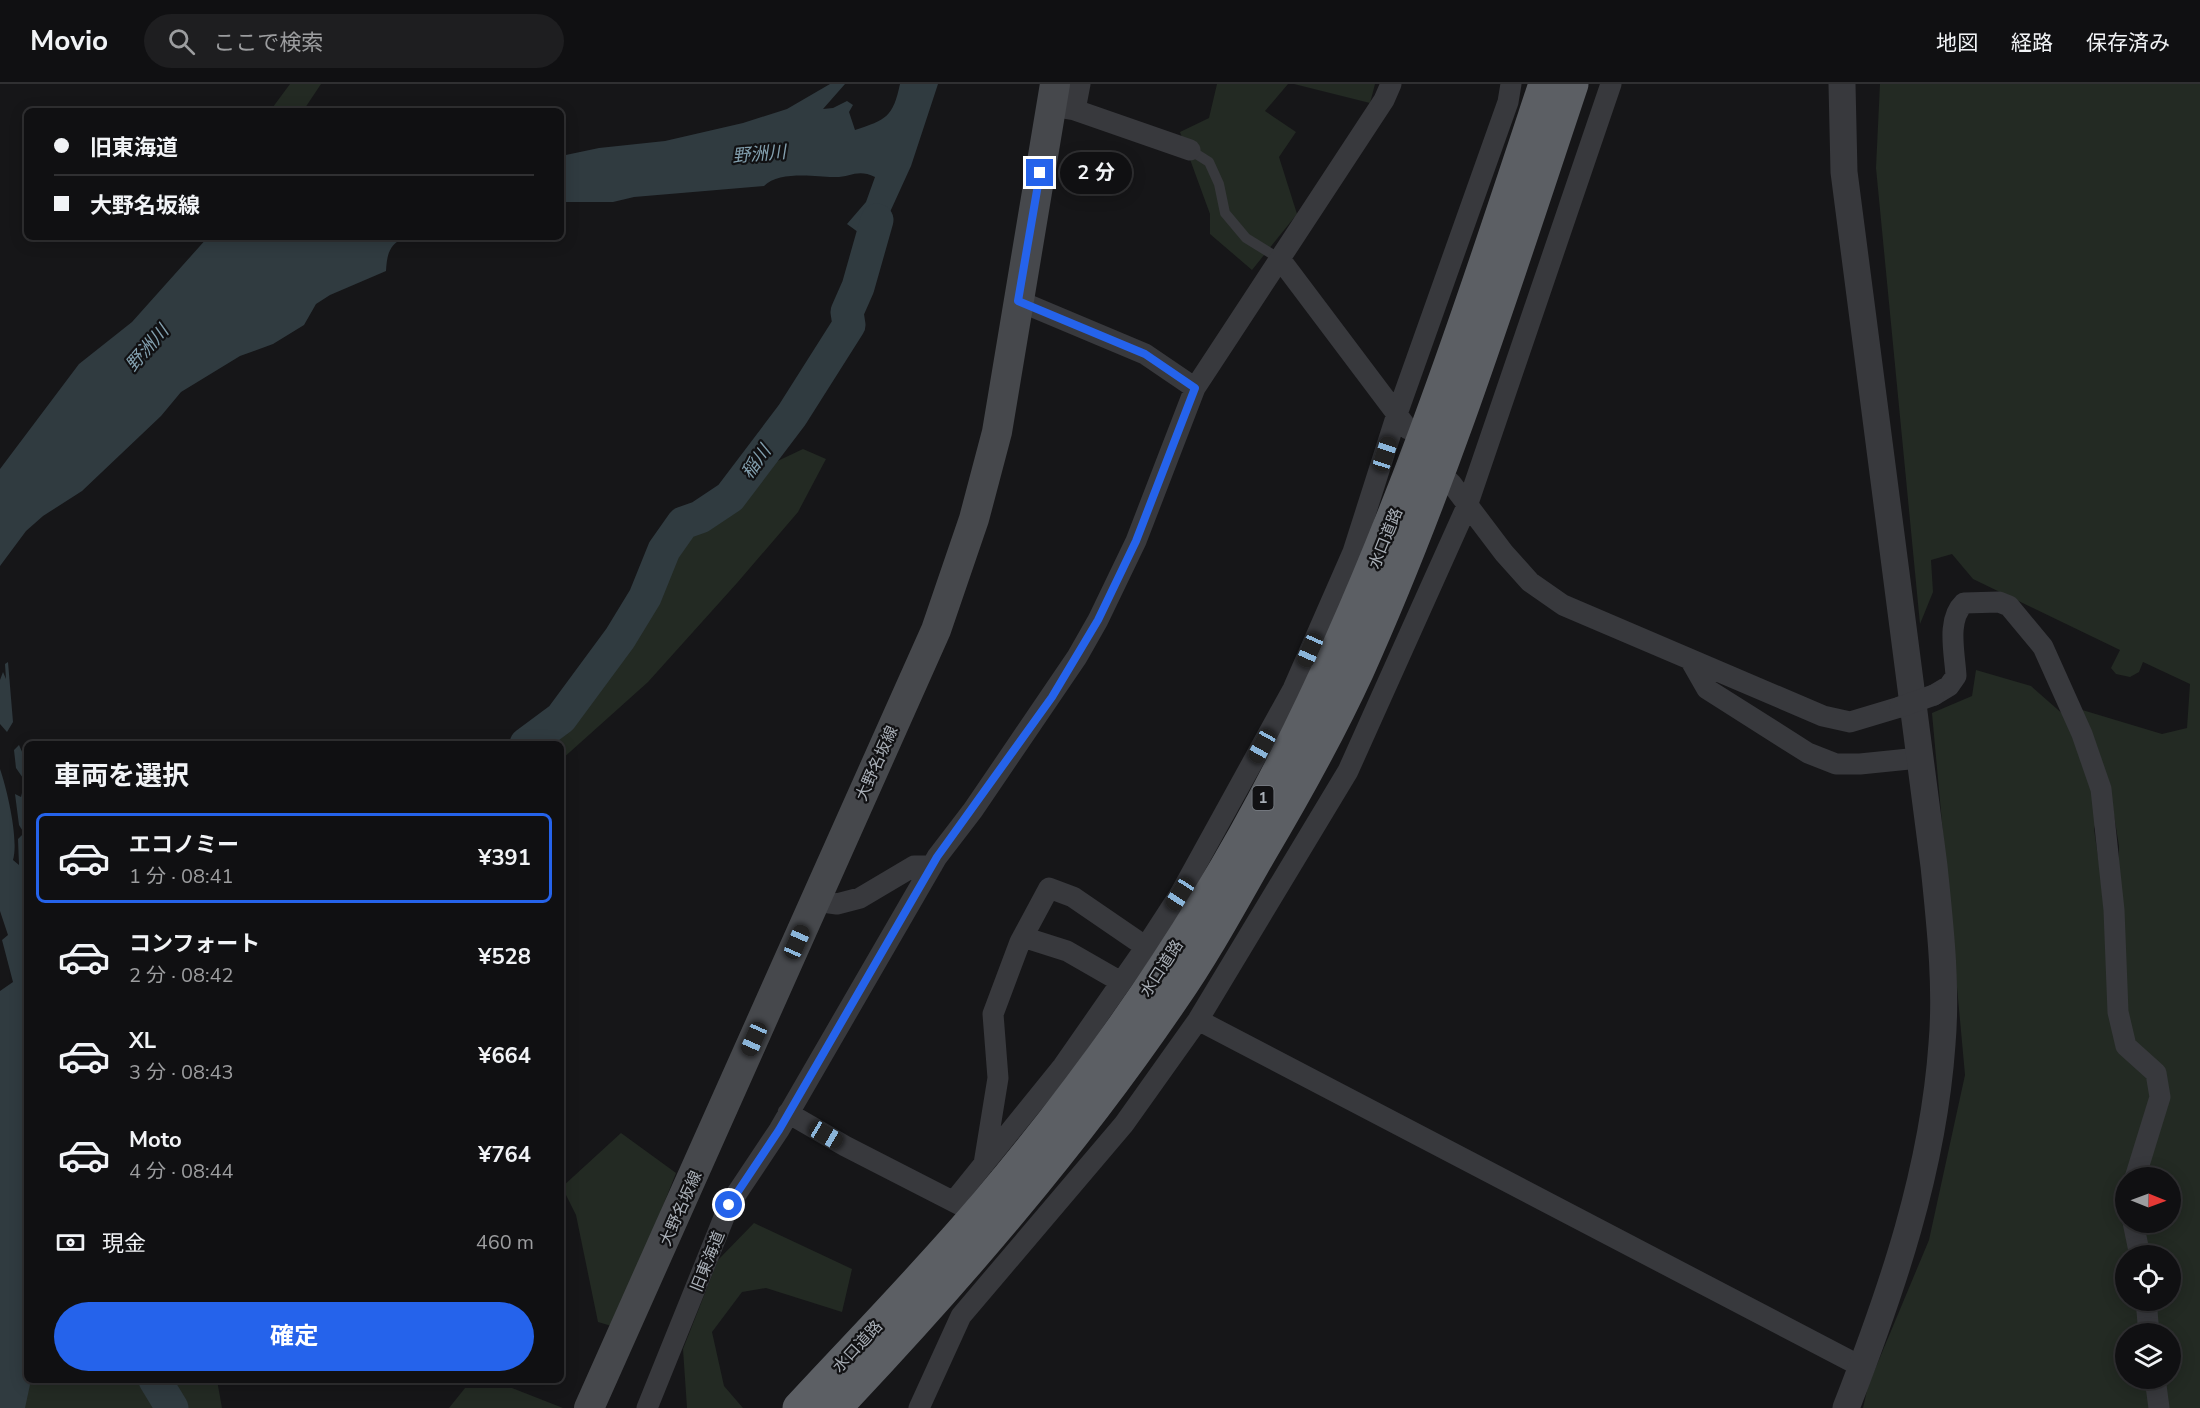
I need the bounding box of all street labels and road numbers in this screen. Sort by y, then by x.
street label: 水口道路 [1364,505,1408,572]
street label: 大野名坂線 [851,722,903,804]
road number: 1 [1252,786,1274,810]
street label: 水口道路 [1135,936,1188,1001]
street label: 大野名坂線 [655,1167,707,1249]
street label: 旧東海道 [686,1228,730,1295]
street label: 水口道路 [828,1316,888,1378]

